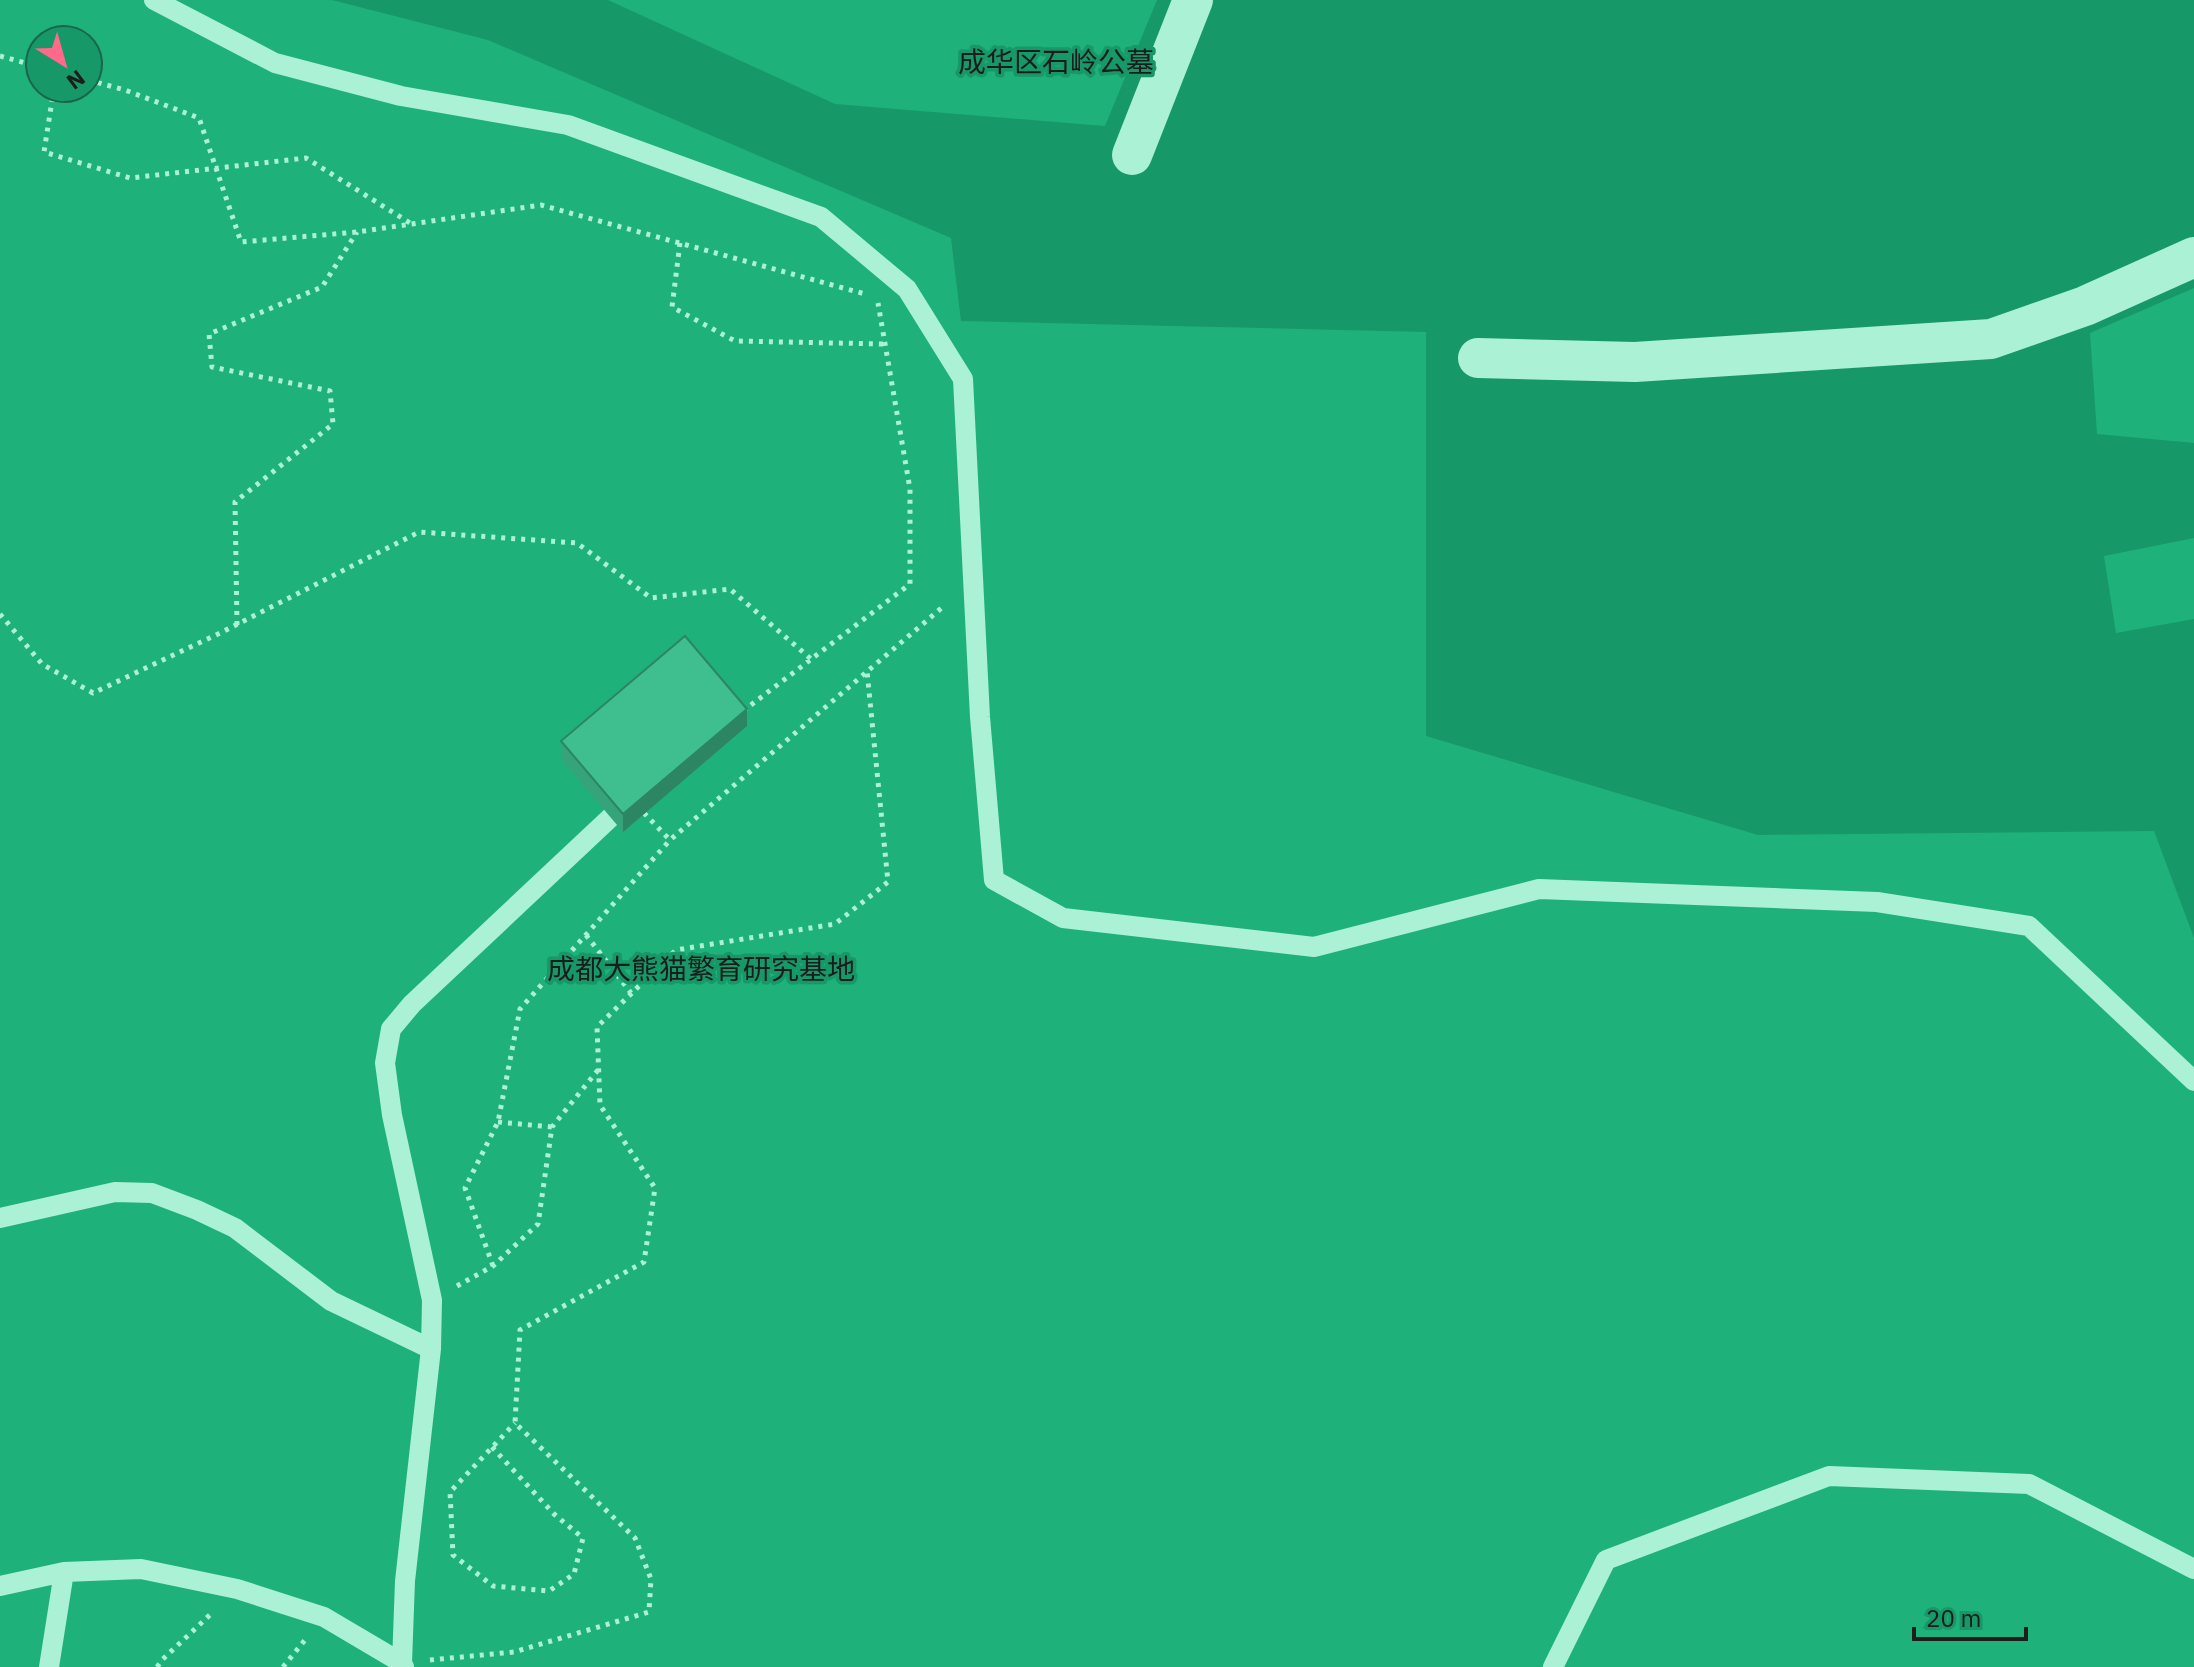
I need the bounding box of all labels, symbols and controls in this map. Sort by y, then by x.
north arrow [24,24,104,104]
park label: 成华区石岭公墓 [958,43,1154,80]
text: N [61,64,91,97]
park label: 成都大熊猫繁育研究基地 [547,950,855,987]
scale bar [1914,1591,2026,1641]
text: 20 m [1926,1602,1981,1634]

